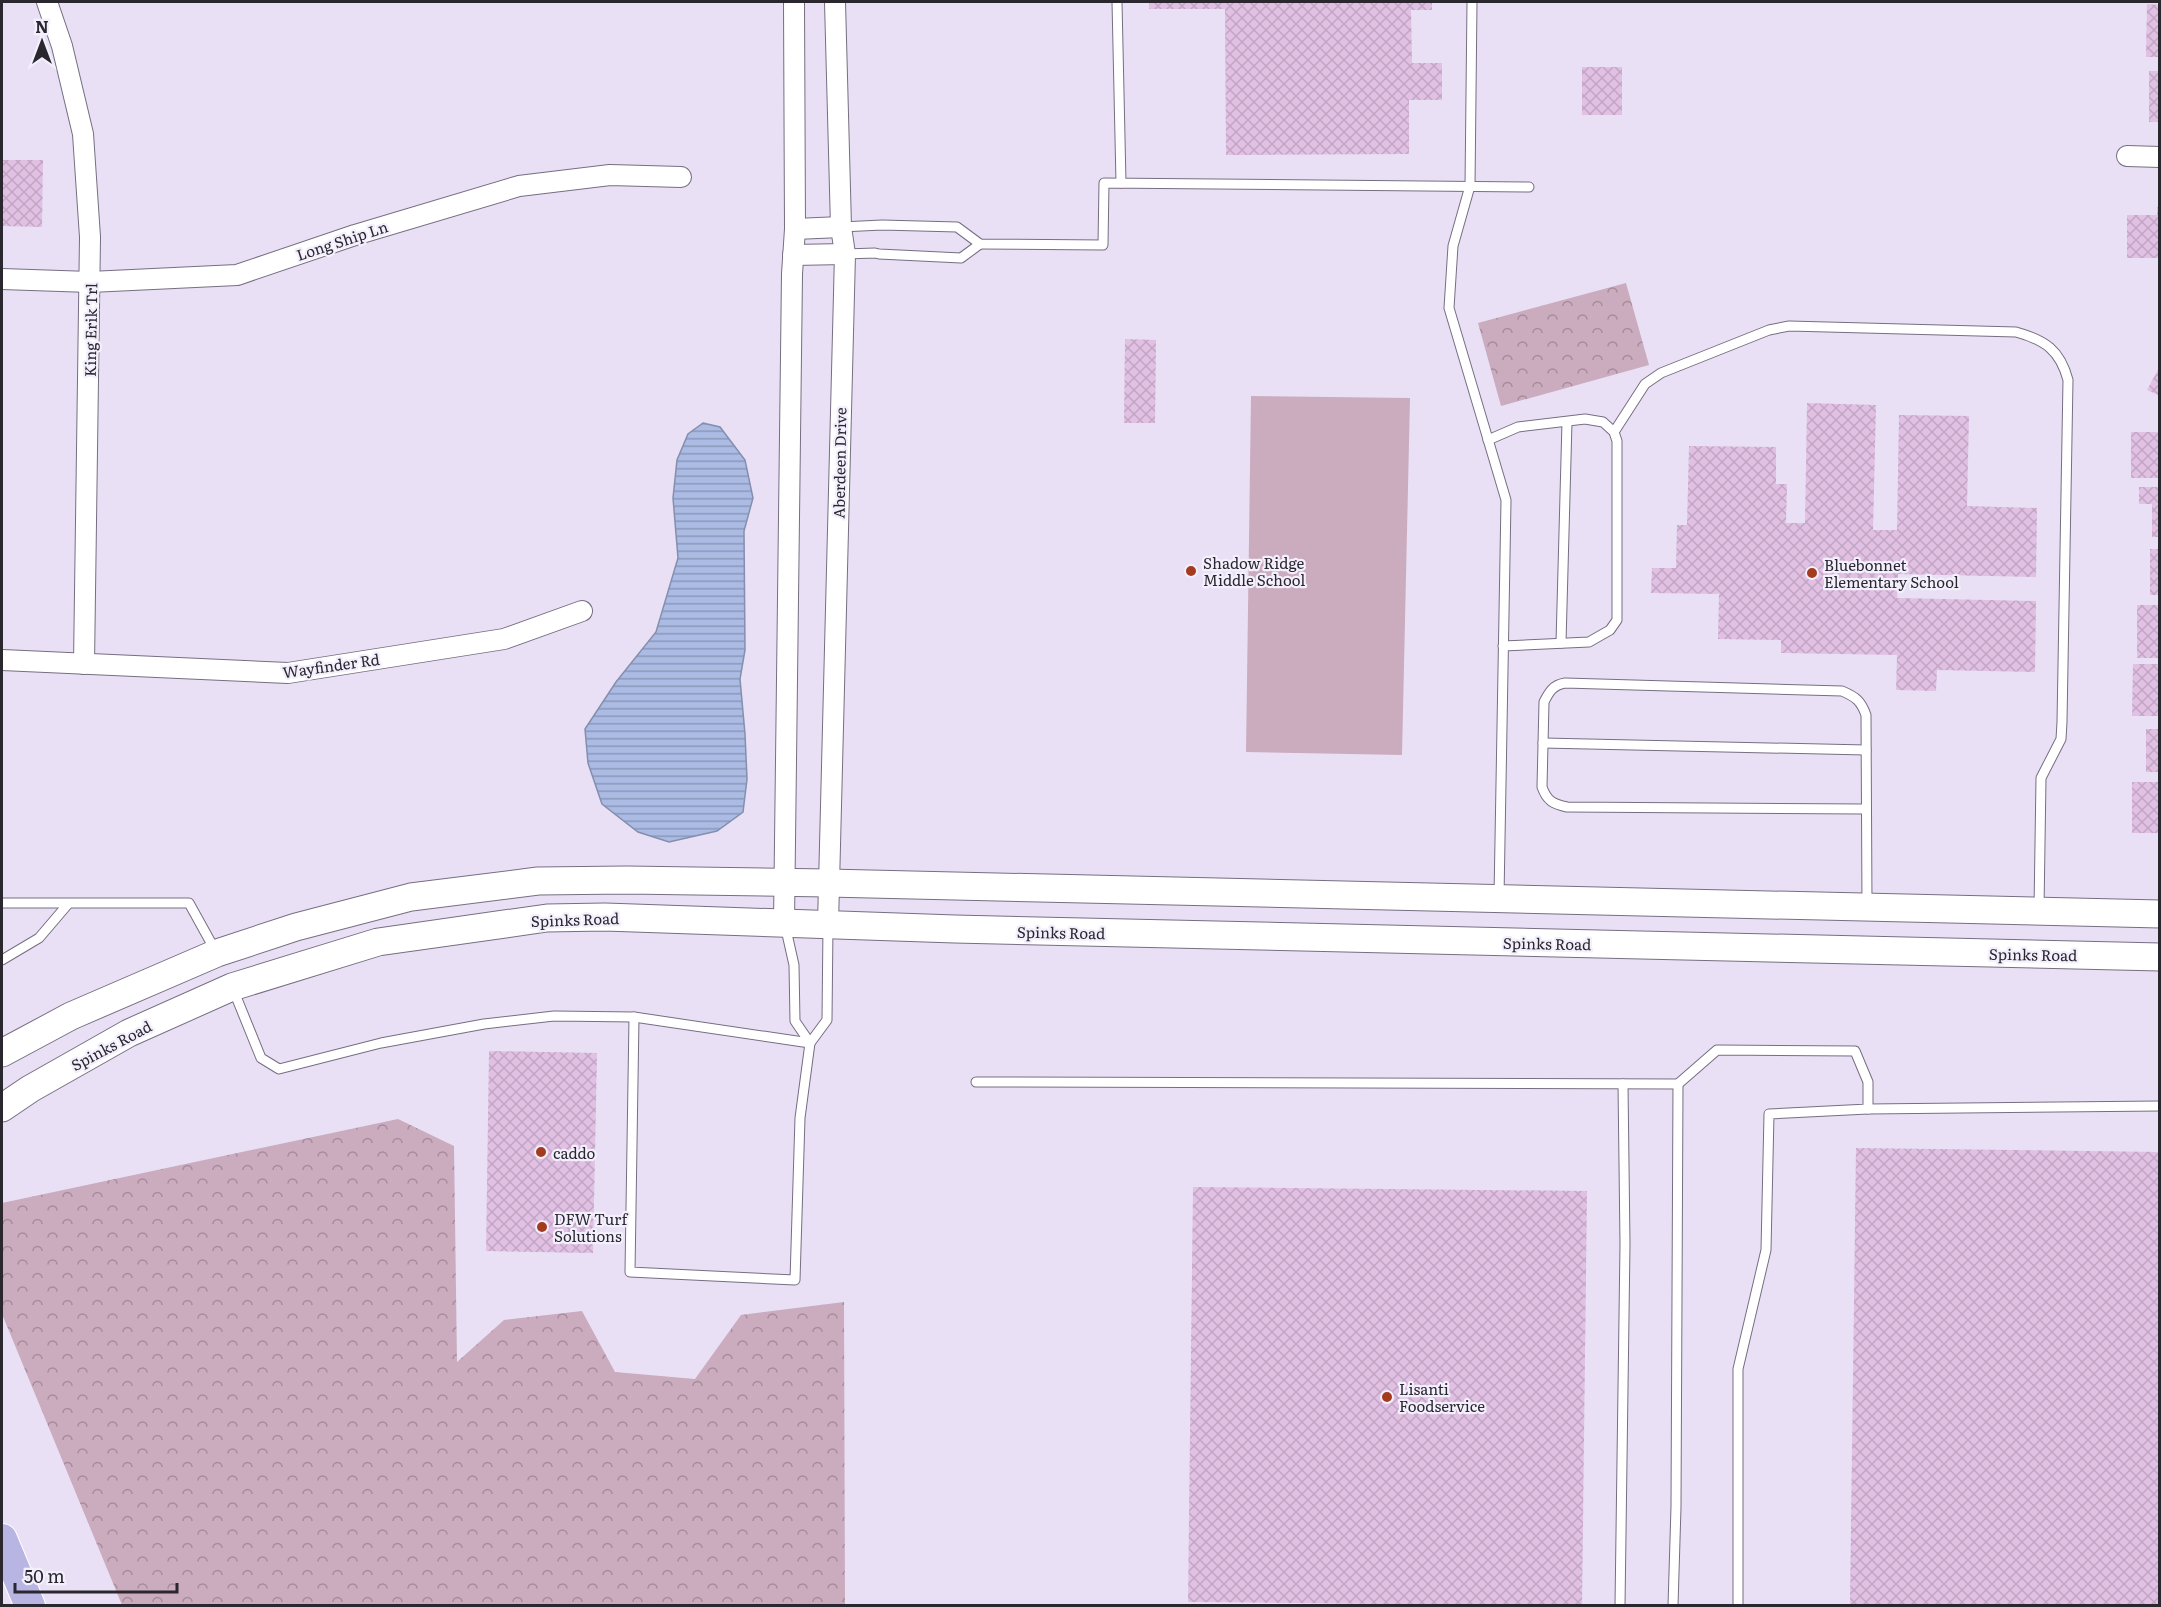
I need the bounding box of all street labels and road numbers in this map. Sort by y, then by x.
street label: Long Ship Ln [293,214,391,266]
street label: King Erik Trl [78,283,102,377]
street label: Aberdeen Drive [827,407,851,519]
street label: Wayfinder Rd [281,647,381,683]
street label: Spinks Road [530,906,620,932]
street label: Spinks Road [1017,920,1105,944]
street label: Spinks Road [1503,931,1591,955]
street label: Spinks Road [1989,942,2077,966]
street label: Spinks Road [67,1014,155,1076]

